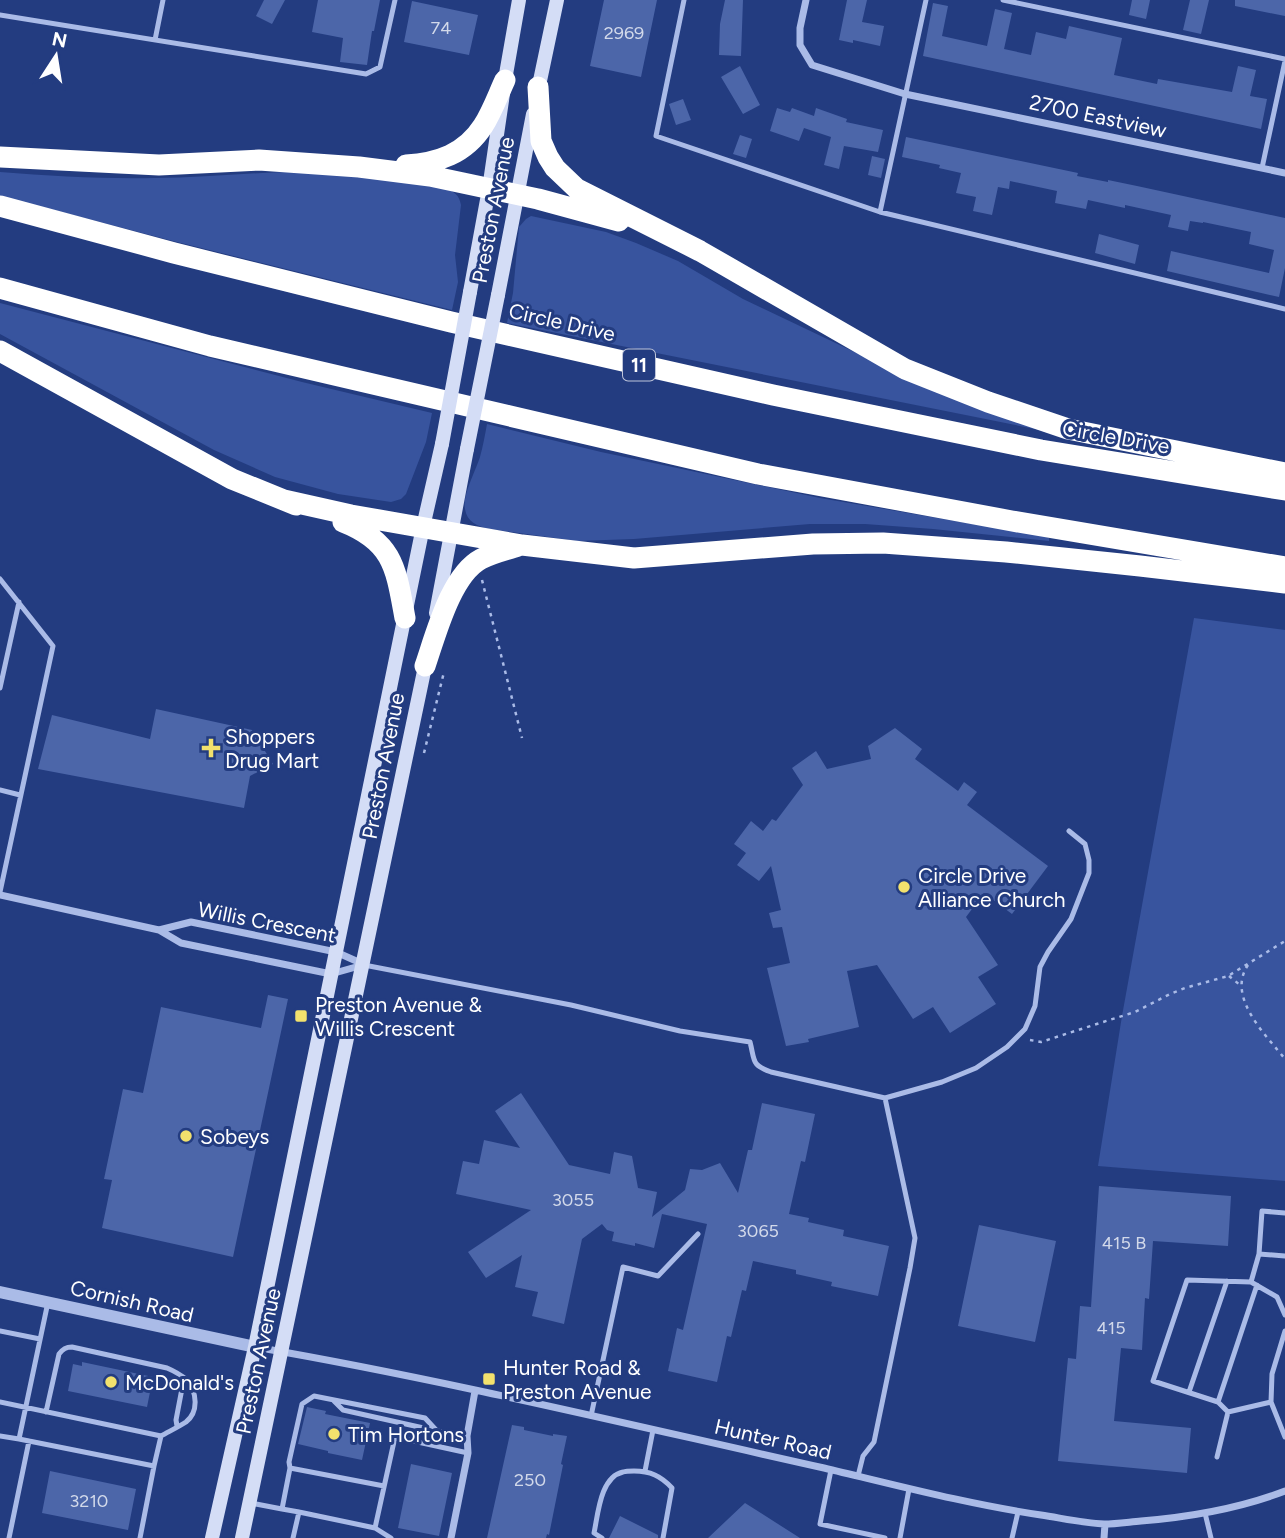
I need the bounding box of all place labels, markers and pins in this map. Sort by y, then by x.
place label: Shoppers Drug Mart [225,724,319,773]
marker: Shoppers Drug Mart [203,740,219,756]
place label: Circle Drive Alliance Church [918,863,1066,912]
marker: Circle Drive Alliance Church [896,879,912,895]
place label: Preston Avenue & Willis Crescent [315,992,483,1041]
marker: Preston Avenue & Willis Crescent [293,1008,309,1024]
place label: Sobeys [200,1124,269,1149]
marker: Sobeys [178,1128,194,1144]
place label: Hunter Road & Preston Avenue [503,1355,651,1404]
place label: McDonald's [125,1370,234,1395]
marker: Hunter Road & Preston Avenue [481,1371,497,1387]
marker: McDonald's [103,1374,119,1390]
place label: Tim Hortons [348,1422,464,1447]
marker: Tim Hortons [326,1426,342,1442]

